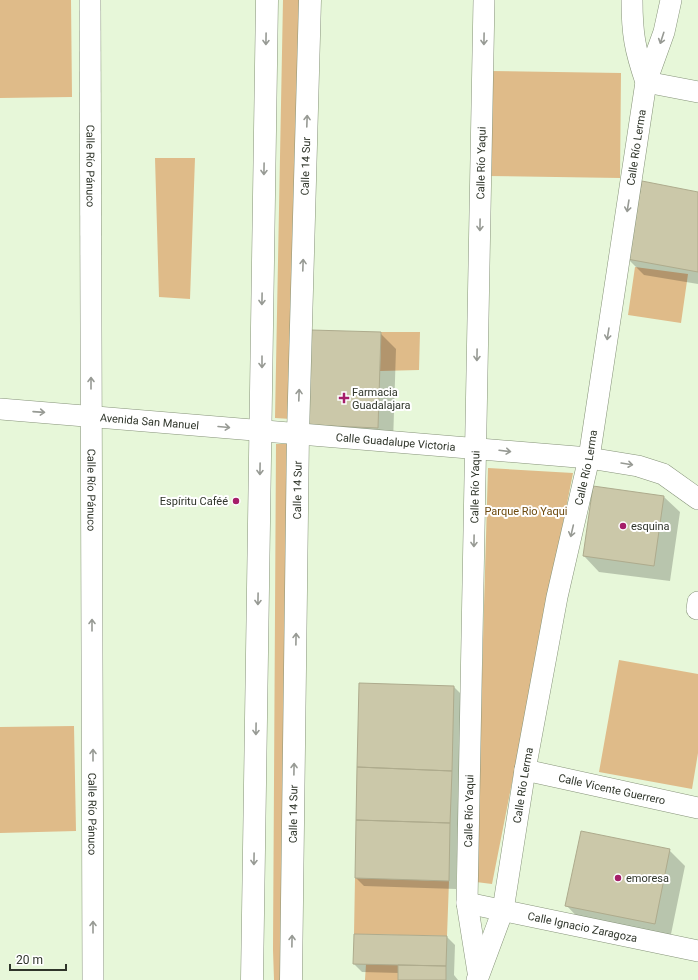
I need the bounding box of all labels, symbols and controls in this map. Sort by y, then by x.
one-way arrow [263,32,270,45]
one-way arrow [480,32,487,45]
one-way arrow [658,32,666,44]
street label: Calle Río Lerma [624,109,649,187]
one-way arrow [303,115,311,128]
street label: Calle Río Pánuco [83,125,97,207]
street label: Calle Río Yaqui [474,126,489,200]
street label: Calle 14 Sur [299,136,313,196]
one-way arrow [260,162,268,175]
one-way arrow [624,199,632,212]
one-way arrow [476,218,484,231]
one-way arrow [299,259,307,272]
one-way arrow [258,292,266,305]
one-way arrow [604,327,612,340]
one-way arrow [473,348,481,361]
one-way arrow [258,355,265,368]
one-way arrow [87,377,95,390]
place label: Farmacia Guadalajara [352,386,411,412]
one-way arrow [296,389,303,402]
marker: Farmacia Guadalajara [339,393,349,403]
one-way arrow [32,409,45,416]
street label: Avenida San Manuel [99,411,199,433]
one-way arrow [217,424,230,431]
street label: Calle Río Lerma [572,429,600,507]
street label: Calle Guadalupe Victoria [335,431,456,454]
one-way arrow [498,447,511,455]
street label: Calle Río Pánuco [84,449,98,531]
street label: Calle Río Yaqui [468,450,483,524]
street label: Calle 14 Sur [291,460,305,519]
one-way arrow [620,460,633,468]
one-way arrow [256,462,264,475]
place label: Espíritu Caféé [160,495,228,508]
marker: Espíritu Caféé [231,496,241,506]
park label: Parque Rio Yaqui [484,505,568,518]
place label: esquina [631,520,670,533]
marker: esquina [618,521,628,531]
one-way arrow [568,524,576,537]
one-way arrow [470,534,478,547]
one-way arrow [254,592,262,605]
one-way arrow [88,619,96,632]
one-way arrow [292,633,300,646]
one-way arrow [252,722,260,735]
street label: Calle Río Lerma [511,746,536,824]
one-way arrow [89,749,97,762]
one-way arrow [290,763,298,776]
street label: Calle Vicente Guerrero [557,772,667,808]
street label: Calle Río Pánuco [85,773,99,855]
street label: Calle Río Yaqui [462,774,476,847]
street label: Calle 14 Sur [287,784,301,843]
one-way arrow [250,852,258,865]
place label: emoresa [626,872,669,885]
marker: emoresa [613,873,623,883]
street label: Calle Ignacio Zaragoza [526,910,638,945]
one-way arrow [89,921,97,934]
one-way arrow [288,935,296,948]
scale bar [10,946,66,972]
text: 20 m [16,953,43,967]

